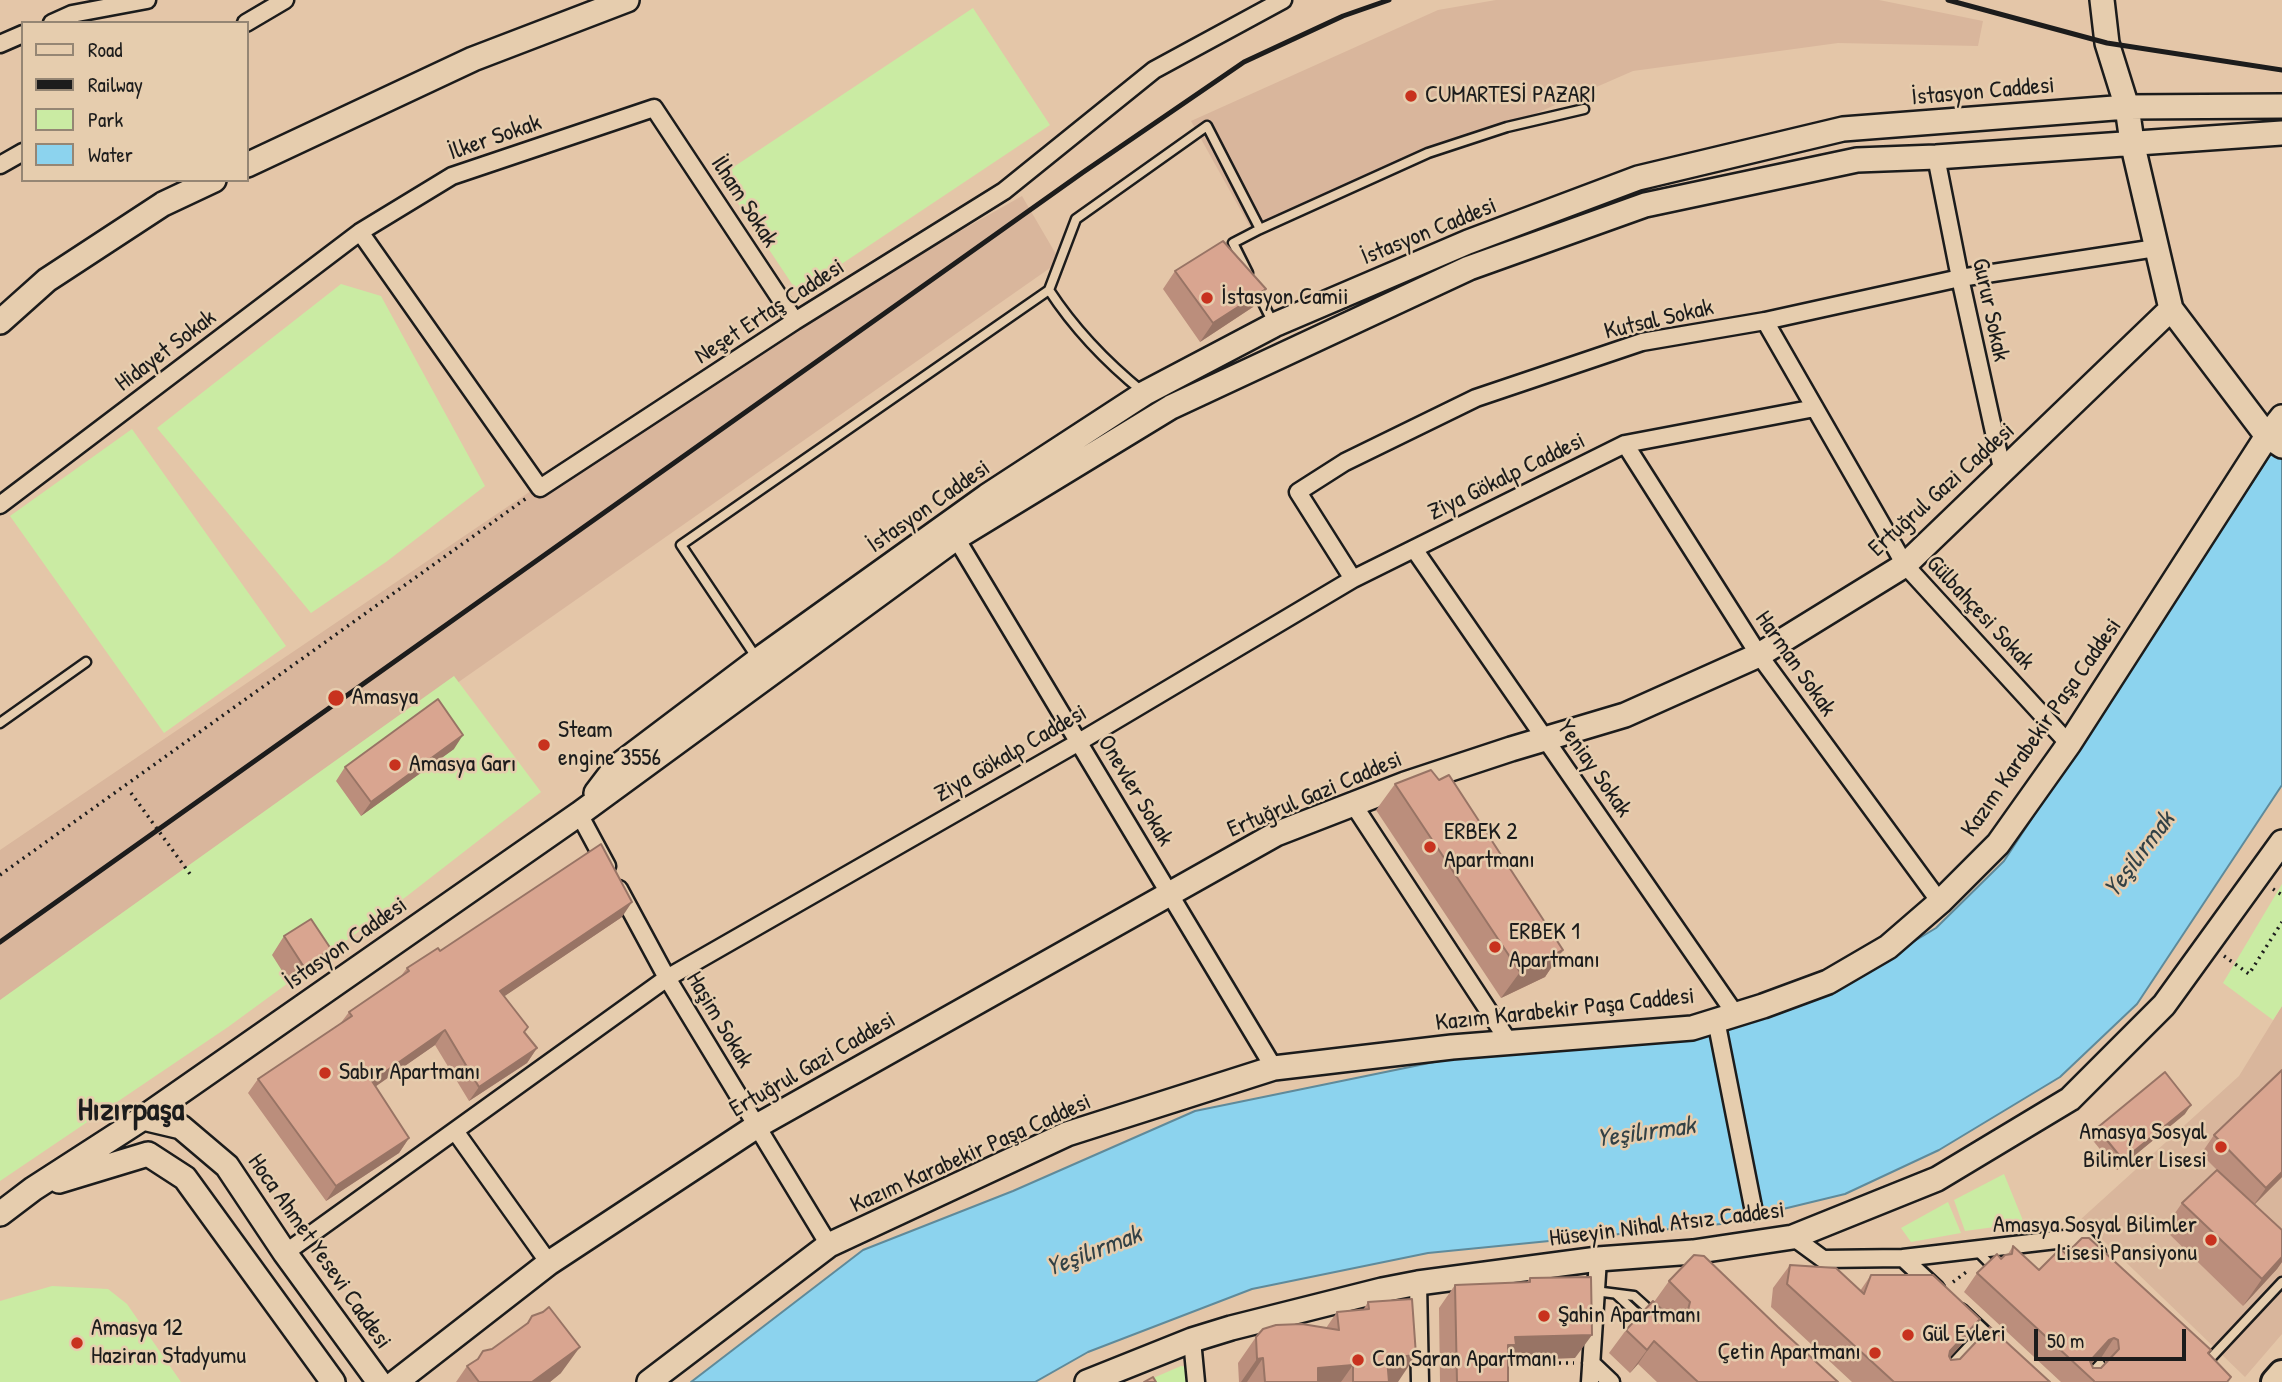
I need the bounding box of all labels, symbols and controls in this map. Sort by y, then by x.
legend [21,21,248,182]
text: Road [88,35,122,64]
text: Railway [88,70,143,99]
street label: İstasyon Caddesi [1910,71,2056,113]
place label: CUMARTESİ PAZARI [1425,82,1596,110]
marker: CUMARTESİ PAZARI [1403,88,1419,104]
text: Park [88,105,123,134]
street label: İlker Sokak [445,109,545,167]
text: Water [88,140,133,169]
street label: İlham Sokak [704,151,784,253]
street label: İstasyon Caddesi [1357,192,1501,272]
street label: Neşet Ertaş Caddesi [690,253,850,371]
street label: Gurur Sokak [1965,256,2015,364]
place label: İstasyon Camii [1221,284,1349,312]
marker: İstasyon Camii [1199,290,1215,306]
street label: Kutsal Sokak [1602,293,1716,347]
street label: Hidayet Sokak [110,304,222,398]
street label: Ertuğrul Gazi Caddesi [1863,417,2021,563]
street label: Ziya Gökalp Caddesi [1424,427,1590,527]
street label: İstasyon Caddesi [862,454,996,560]
street label: Gülbahçesi Sokak [1920,550,2040,676]
street label: Harman Sokak [1748,606,1842,722]
street label: Kazım Karabekir Paşa Caddesi [1956,613,2128,843]
place label: Amasya [352,684,418,712]
marker: Amasya [326,688,346,708]
street label: Ziya Gökalp Caddesi [930,699,1092,809]
street label: Yeniay Sokak [1550,715,1638,823]
place label: Steam engine 3556 [558,717,661,773]
street label: Onevler Sokak [1091,730,1179,852]
marker: Steam engine 3556 [536,737,552,753]
street label: Ertuğrul Gazi Caddesi [1223,745,1407,845]
place label: Amasya Garı [409,751,516,779]
marker: Amasya Garı [387,757,403,773]
water label: Yeşilırmak [2098,806,2182,904]
place label: ERBEK 2 Apartmanı [1444,819,1535,875]
marker: ERBEK 2 Apartmanı [1422,839,1438,855]
street label: İstasyon Caddesi [279,891,413,997]
place label: ERBEK 1 Apartmanı [1509,919,1600,975]
marker: ERBEK 1 Apartmanı [1487,939,1503,955]
street label: Haşim Sokak [679,967,759,1073]
street label: Kazım Karabekir Paşa Caddesi [1434,982,1696,1038]
street label: Ertuğrul Gazi Caddesi [725,1006,901,1124]
place label: Sabır Apartmanı [339,1059,480,1087]
marker: Sabır Apartmanı [317,1065,333,1081]
street label: Kazım Karabekir Paşa Caddesi [846,1088,1096,1220]
district label: Hızırpaşa [78,1092,184,1130]
water label: Yeşilırmak [1595,1111,1697,1155]
place label: Amasya Sosyal Bilimler Lisesi [2079,1119,2207,1175]
marker: Amasya Sosyal Bilimler Lisesi [2213,1139,2229,1155]
street label: Hoca Ahmet Yesevi Caddesi [241,1149,397,1355]
street label: Hüseyin Nihal Atsız Caddesi [1548,1196,1786,1254]
place label: Amasya Sosyal Bilimler Lisesi Pansiyonu [1993,1212,2197,1268]
water label: Yeşilırmak [1042,1220,1146,1284]
marker: Amasya Sosyal Bilimler Lisesi Pansiyonu [2203,1232,2219,1248]
place label: Şahin Apartmanı [1558,1302,1701,1330]
marker: Şahin Apartmanı [1536,1308,1552,1324]
place label: Amasya 12 Haziran Stadyumu [91,1315,246,1371]
scale bar [2037,1316,2189,1360]
place label: Gül Evleri [1922,1321,2006,1349]
text: 50 m [2047,1326,2084,1355]
marker: Gül Evleri [1900,1327,1916,1343]
marker: Amasya 12 Haziran Stadyumu [69,1335,85,1351]
place label: Çetin Apartmanı [1717,1339,1861,1367]
marker: Çetin Apartmanı [1867,1345,1883,1361]
place label: Can Saran Apartmanı [1372,1346,1557,1374]
marker: Can Saran Apartmanı [1350,1352,1366,1368]

